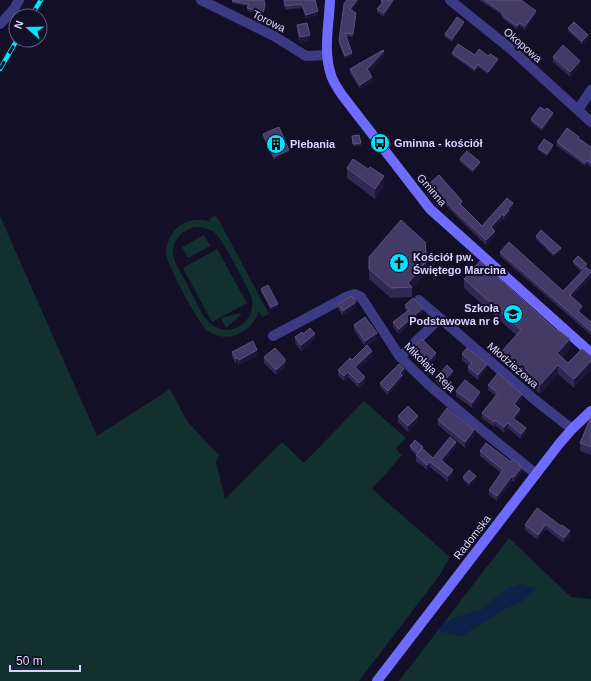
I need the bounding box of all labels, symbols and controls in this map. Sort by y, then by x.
north arrow [8,8,48,48]
street label: Torowa [250,8,288,35]
text: N [12,19,26,30]
street label: Okopowa [502,25,545,65]
bus stop icon: Gminna - kościół [369,132,391,154]
building icon: Plebania [265,133,287,155]
place label: Gminna - kościół [394,137,483,149]
place label: Plebania [290,138,336,150]
street label: Gminna [415,172,450,209]
place label: Kościół pw. Świętego Marcina [413,251,507,276]
church icon: Kościół pw. Świętego Marcina [388,252,410,274]
place label: Szkoła Podstawowa nr 6 [409,302,500,327]
school or university icon: Szkoła Podstawowa nr 6 [502,303,524,325]
street label: Mikołaja Reja [402,340,459,395]
street label: Młodzieżowa [485,340,542,391]
street label: Radomska [451,512,493,561]
scale bar [10,647,80,673]
text: 50 m [16,654,43,668]

